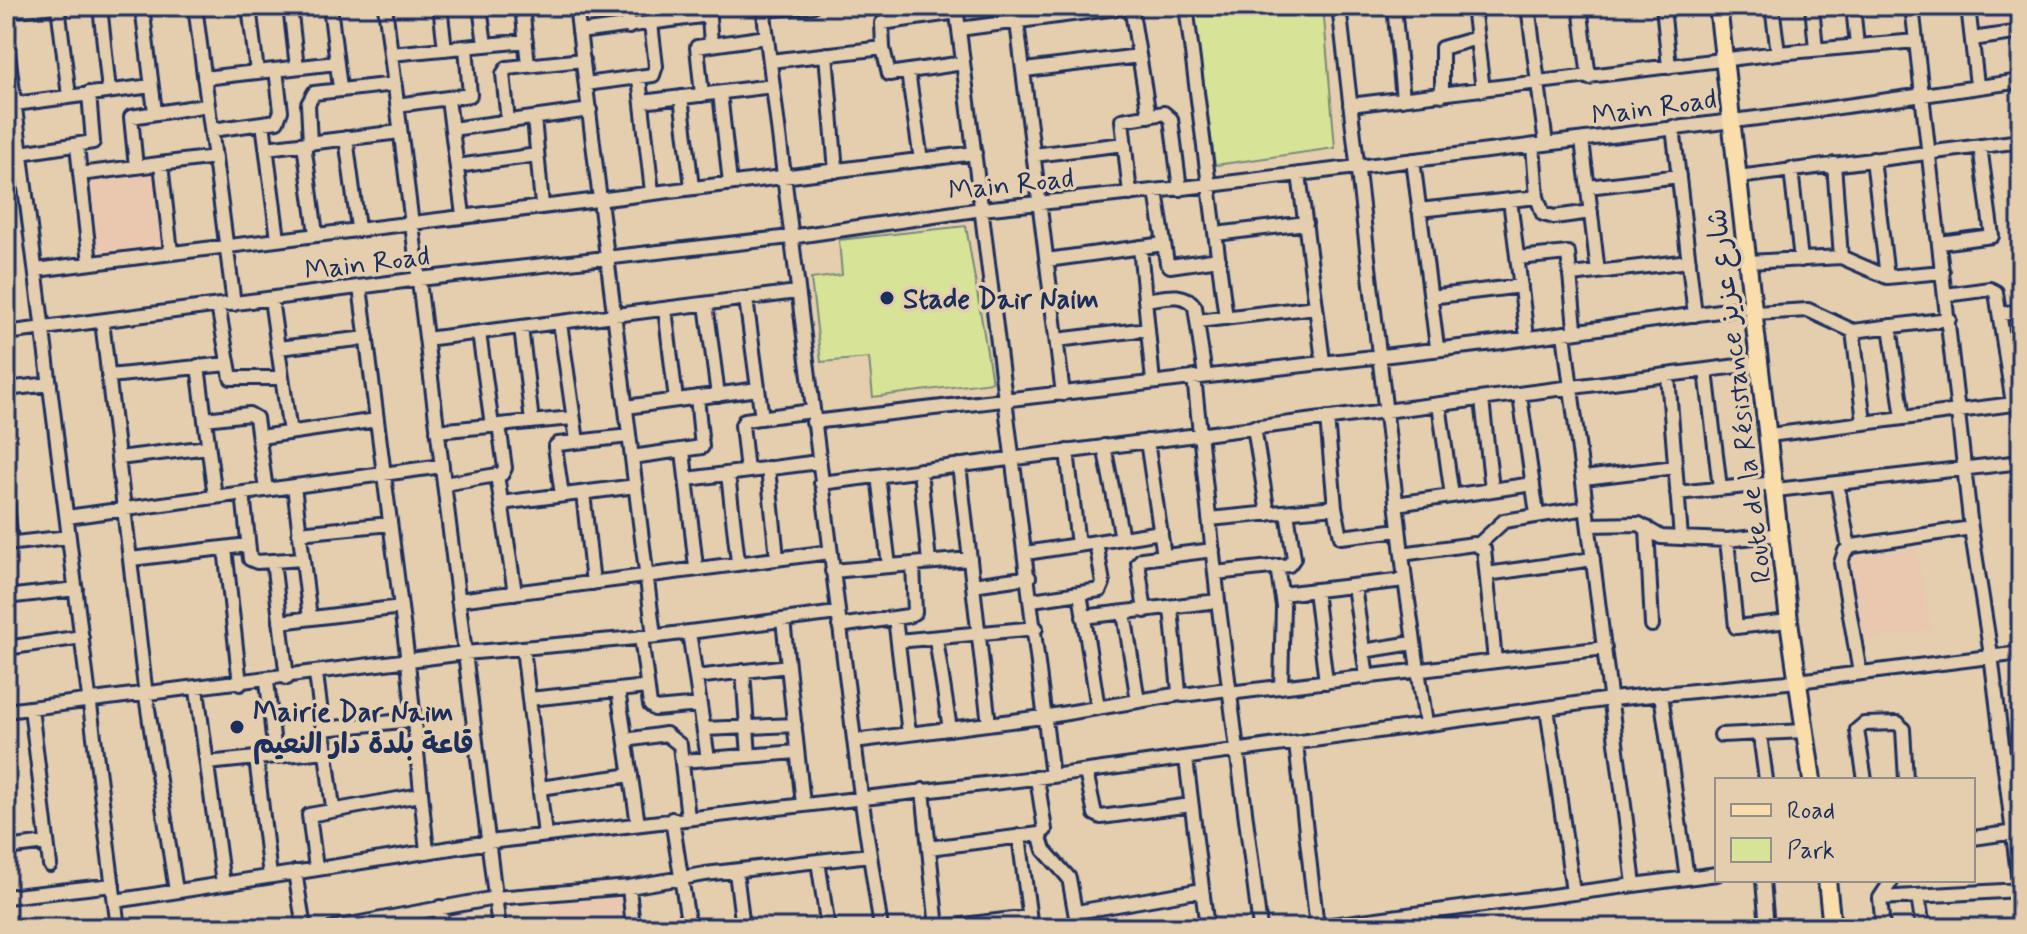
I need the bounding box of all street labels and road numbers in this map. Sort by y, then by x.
street label: Main Road [1589,81,1719,136]
street label: Main Road [947,160,1076,210]
street label: Route de la Résistance شارع عزيز [1699,206,1782,585]
street label: Main Road [302,238,432,291]

